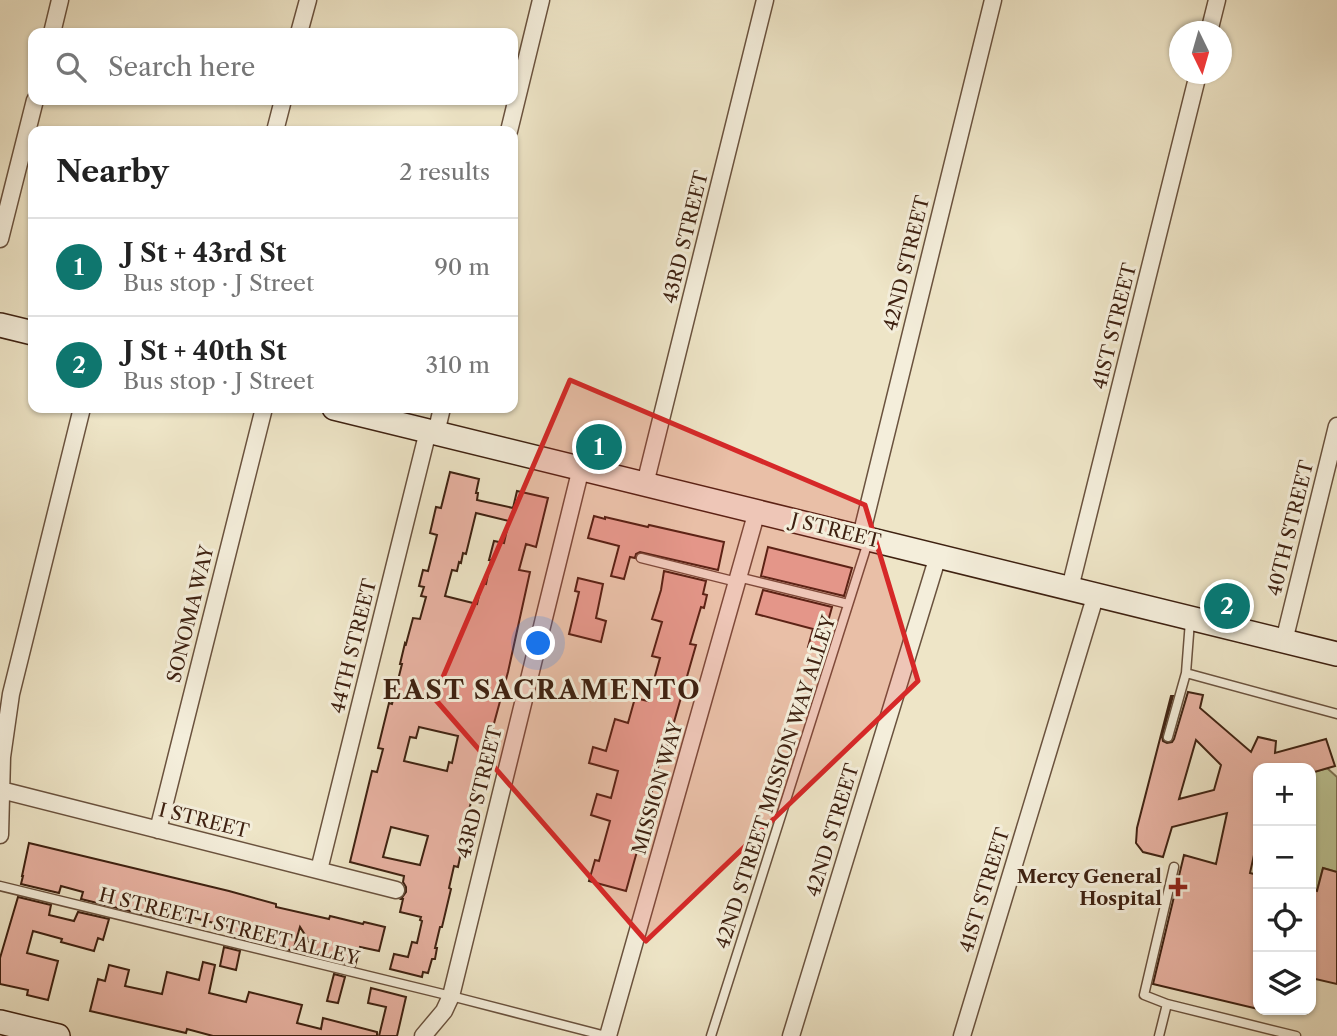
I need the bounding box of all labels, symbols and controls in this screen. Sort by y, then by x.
north arrow [1169,21,1232,84]
search box [28,28,518,105]
icon: search [52,48,90,86]
text: Search here [108,51,255,83]
text: Nearby [56,153,169,190]
text: 2 results [399,158,490,186]
street label: 43RD STREET [658,168,713,306]
street label: 42ND STREET [879,193,935,333]
text: J St + 43rd St [123,237,286,269]
text: 1 [74,253,84,281]
text: 90 m [434,253,490,281]
street label: 41ST STREET [1088,260,1141,392]
text: Bus stop · J Street [123,269,314,297]
text: J St + 40th St [123,335,287,367]
text: 2 [72,351,86,379]
text: 310 m [426,351,490,379]
text: Bus stop · J Street [123,367,314,395]
pin: 1 [576,421,622,473]
street label: 40TH STREET [1263,457,1319,598]
street label: J STREET [786,507,884,553]
street label: SONOMA WAY [162,543,219,685]
street label: 44TH STREET [326,576,381,716]
pin: 2 [1204,580,1250,632]
street label: 42ND STREET MISSION WAY ALLEY [710,611,840,953]
your location [521,626,555,660]
district label: EAST SACRAMENTO [382,674,702,706]
street label: MISSION WAY [628,719,688,857]
street label: 43RD STREET [452,723,507,861]
street label: 42ND STREET [801,761,863,899]
map controls [1253,763,1316,1015]
button: + [1253,763,1316,826]
street label: I STREET [156,798,252,843]
street label: 41ST STREET [955,824,1015,955]
button: − [1253,826,1316,889]
place label: Mercy General Hospital [1017,865,1162,910]
marker: Mercy General Hospital [1168,877,1188,897]
street label: H STREET I STREET ALLEY [96,883,362,970]
button: locate [1253,889,1316,952]
button: layers [1253,952,1316,1015]

